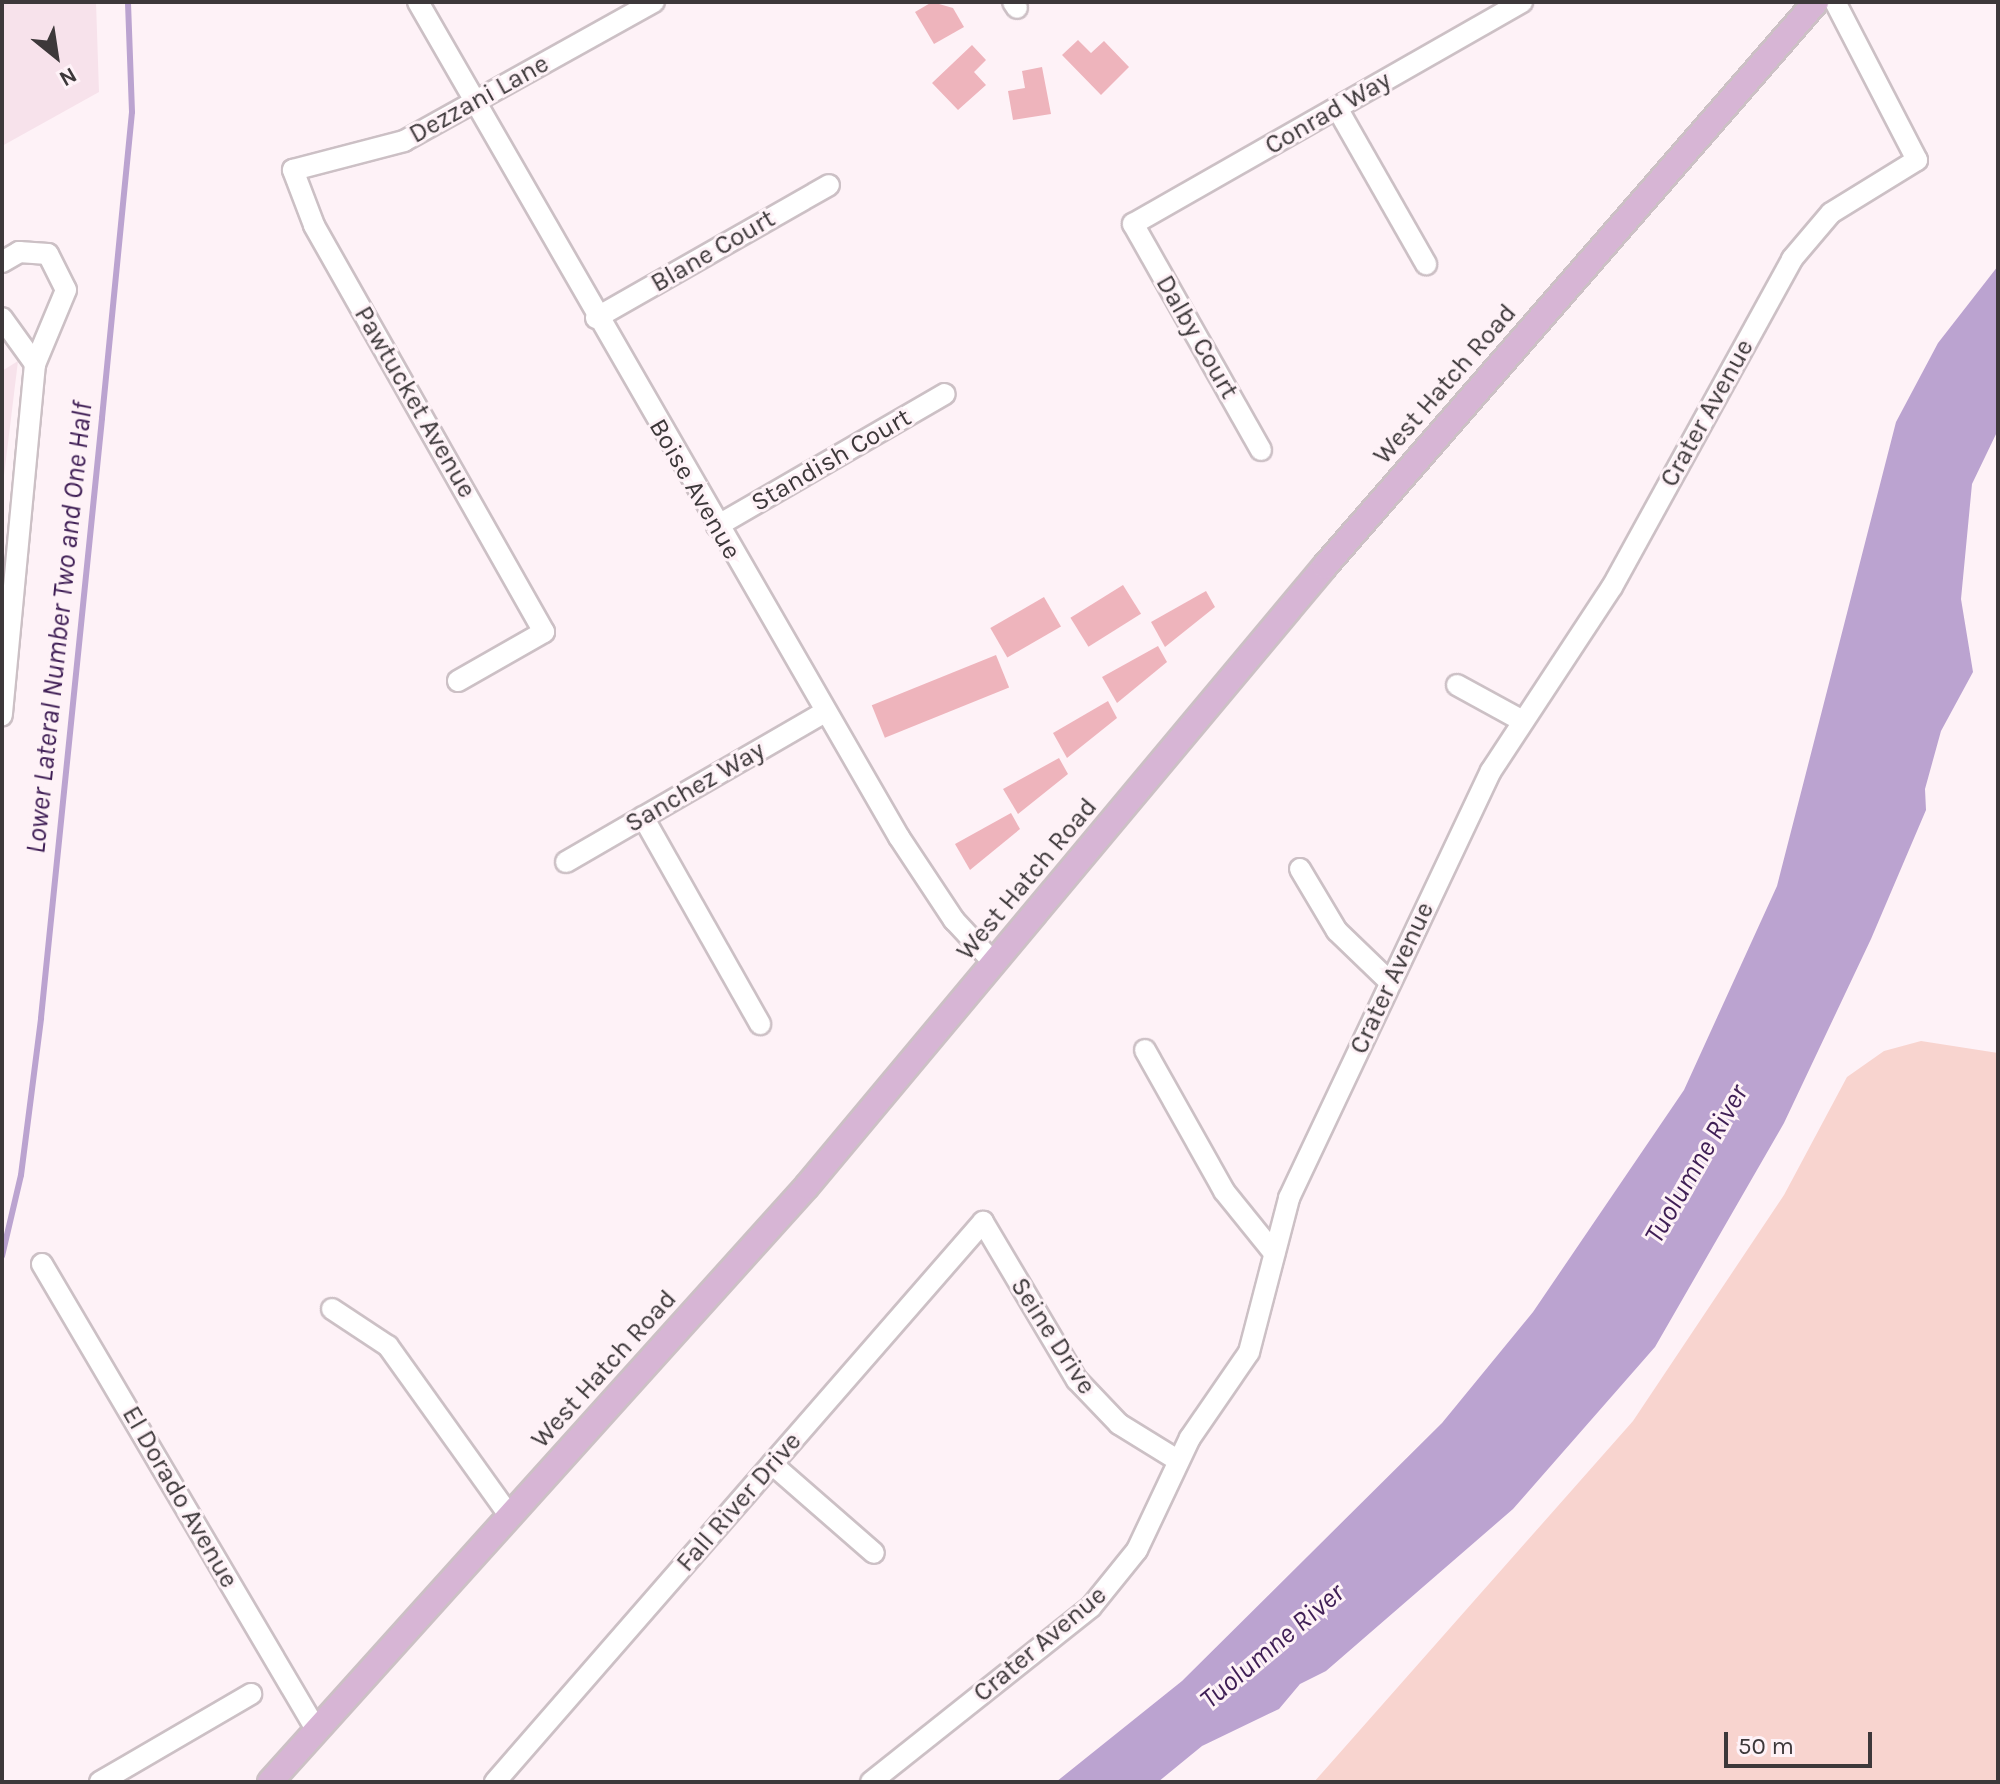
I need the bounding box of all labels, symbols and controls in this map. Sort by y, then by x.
north arrow [16,16,96,96]
street label: Dezzani Lane [404,48,554,150]
text: N [55,62,81,92]
street label: Conrad Way [1260,65,1396,161]
street label: Blane Court [645,203,781,299]
street label: Dalby Court [1149,270,1245,404]
street label: West Hatch Road [1367,298,1523,470]
street label: Pawtucket Avenue [347,301,483,503]
street label: Crater Avenue [1654,334,1760,492]
water label: Lower Lateral Number Two and One Half [19,401,99,855]
street label: Standish Court [746,402,916,518]
street label: Boise Avenue [642,413,748,565]
street label: Sanchez Way [620,735,770,839]
street label: West Hatch Road [950,792,1104,966]
street label: Crater Avenue [1343,897,1441,1059]
water label: Tuolumne River [1637,1078,1755,1250]
street label: Seine Drive [1004,1272,1102,1400]
street label: West Hatch Road [525,1284,683,1454]
street label: El Dorado Avenue [115,1401,245,1593]
street label: Fall River Drive [670,1426,808,1578]
water label: Tuolumne River [1193,1576,1351,1716]
street label: Crater Avenue [967,1579,1113,1709]
scale bar [1728,1716,1876,1766]
text: 50 m [1738,1732,1794,1760]

